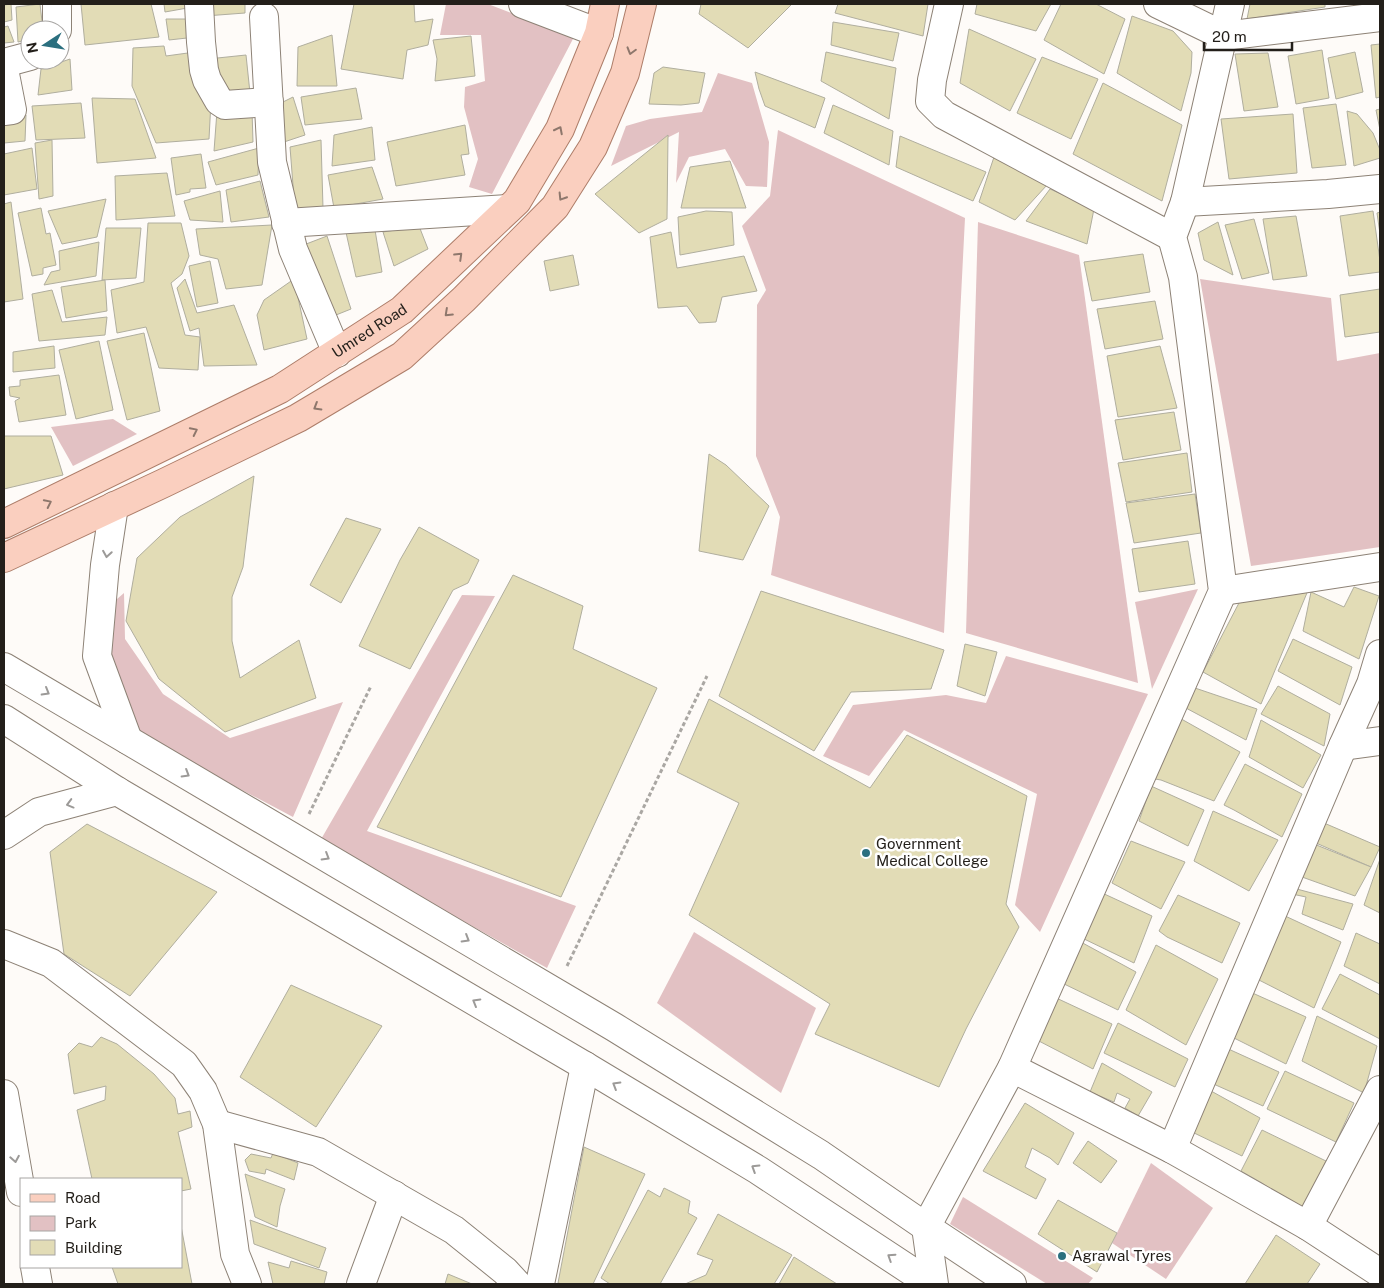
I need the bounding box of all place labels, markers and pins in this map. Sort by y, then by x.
place label: Government Medical College [876,835,988,869]
marker: Government Medical College [860,847,872,859]
place label: Agrawal Tyres [1072,1247,1171,1264]
marker: Agrawal Tyres [1056,1250,1068,1262]

